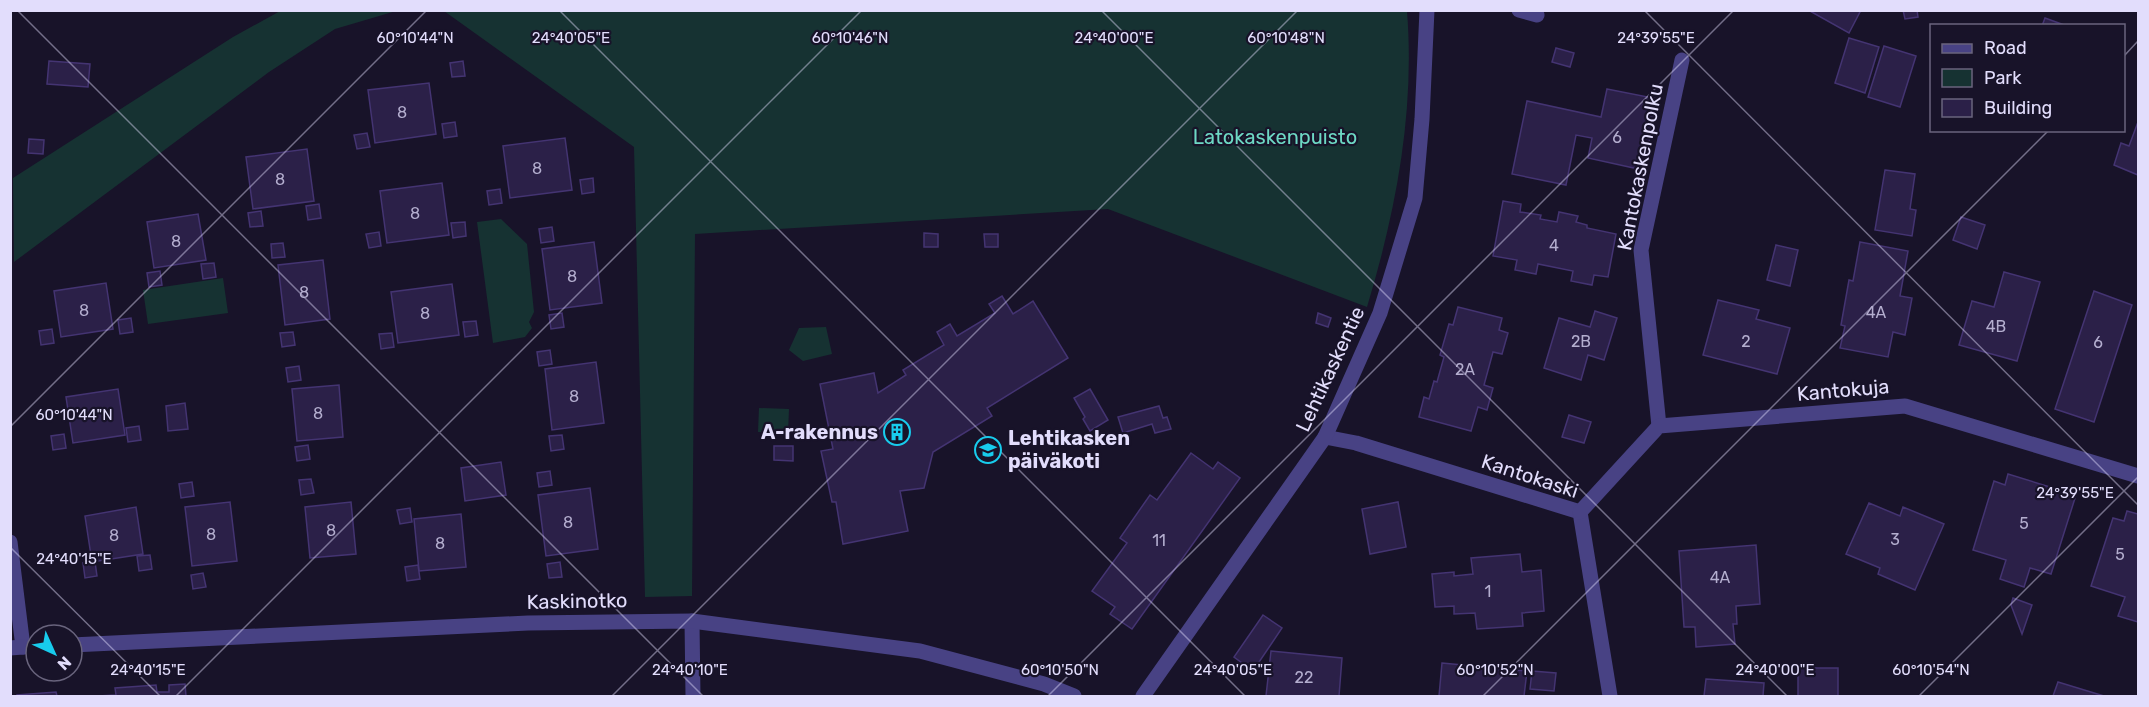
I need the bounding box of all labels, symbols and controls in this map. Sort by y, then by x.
legend [1930,24,2125,132]
text: 60°10'44"N [376,29,454,47]
text: 24°40'05"E [532,29,610,47]
text: 60°10'46"N [812,29,888,47]
text: 24°40'00"E [1074,29,1154,47]
text: 60°10'48"N [1247,29,1325,47]
text: 24°39'55"E [1617,29,1695,47]
text: Road [1984,37,2027,59]
text: Park [1984,67,2022,89]
street label: Kantokaskenpolku [1612,82,1668,252]
text: Building [1984,97,2052,119]
house number: 8 [397,103,407,122]
park label: Latokaskenpuisto [1193,125,1357,149]
house number: 6 [1612,128,1622,147]
house number: 8 [532,159,542,178]
house number: 8 [275,170,285,189]
house number: 8 [410,204,420,223]
house number: 8 [171,232,181,251]
house number: 4 [1549,236,1559,255]
house number: 8 [567,267,577,286]
house number: 8 [299,283,309,302]
house number: 8 [79,301,89,320]
street label: Lehtikaskentie [1291,303,1369,435]
house number: 4A [1866,303,1887,322]
house number: 8 [420,304,430,323]
house number: 4B [1986,317,2006,336]
house number: 2B [1571,332,1591,351]
house number: 2 [1741,332,1751,351]
house number: 6 [2093,333,2103,352]
house number: 2A [1455,360,1475,379]
street label: Kantokuja [1796,374,1890,406]
house number: 8 [569,387,579,406]
house number: 8 [313,404,323,423]
text: 60°10'44"N [35,406,113,424]
building icon: A-rakennus [882,417,912,447]
place label: A-rakennus [761,420,878,444]
place label: Lehtikasken päiväkoti [1008,426,1130,473]
school or university icon: Lehtikasken päiväkoti [973,435,1003,465]
street label: Kantokaski [1478,449,1582,503]
text: 24°39'55"E [2036,484,2114,502]
house number: 8 [563,513,573,532]
house number: 5 [2019,514,2029,533]
house number: 8 [326,521,336,540]
house number: 8 [206,525,216,544]
house number: 8 [109,526,119,545]
house number: 3 [1890,530,1900,549]
house number: 11 [1152,531,1166,550]
house number: 8 [435,534,445,553]
house number: 5 [2115,545,2125,564]
text: 24°40'15"E [36,550,112,568]
house number: 4A [1710,568,1731,587]
house number: 1 [1485,582,1491,601]
street label: Kaskinotko [526,588,628,614]
north arrow [24,623,84,683]
text: N [53,652,75,674]
text: 24°40'15"E [110,661,186,679]
text: 24°40'10"E [652,661,728,679]
text: 60°10'50"N [1021,661,1099,679]
text: 24°40'05"E [1194,661,1272,679]
text: 60°10'52"N [1456,661,1534,679]
text: 24°40'00"E [1735,661,1815,679]
text: 60°10'54"N [1892,661,1970,679]
house number: 22 [1295,668,1313,687]

